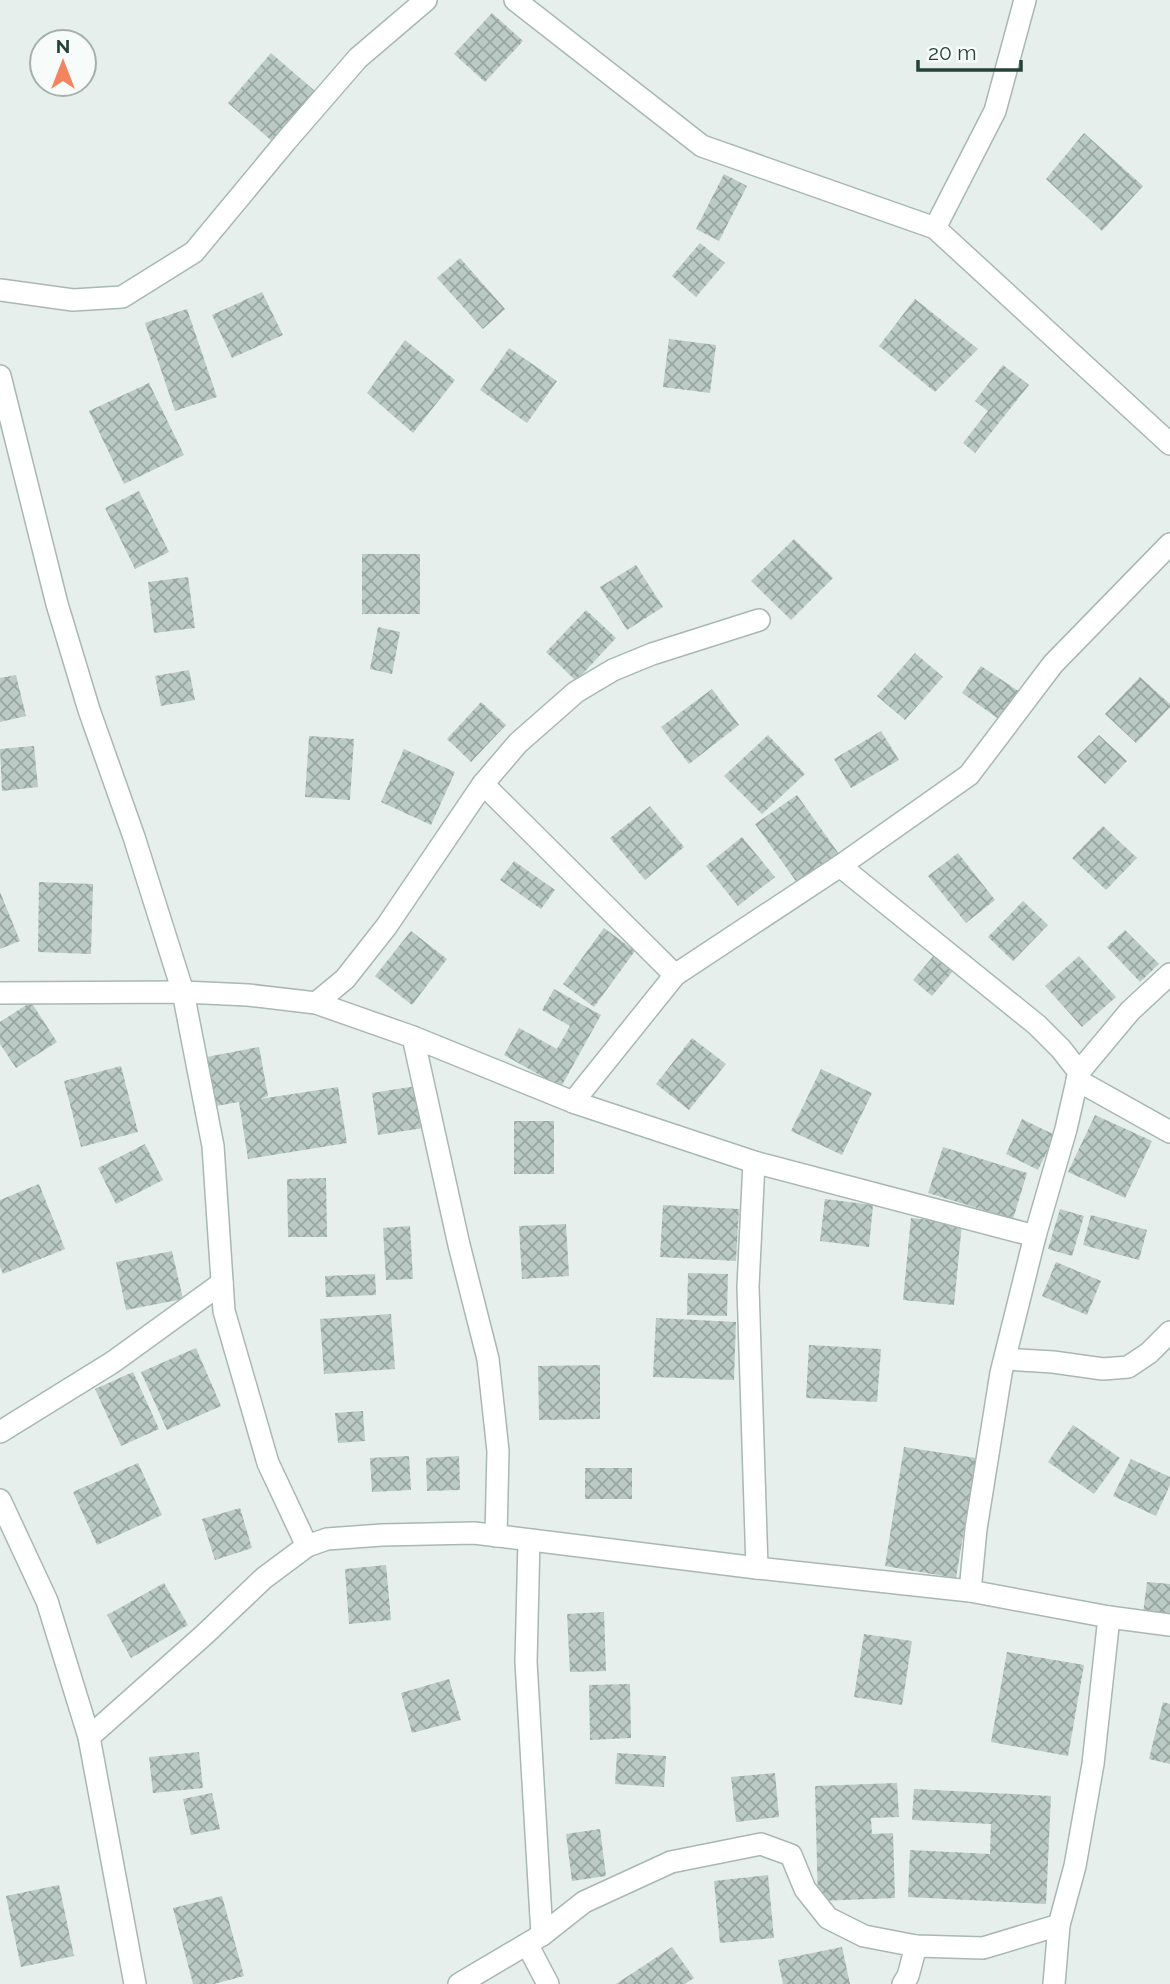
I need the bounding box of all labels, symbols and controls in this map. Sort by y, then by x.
north arrow [28,28,98,98]
scale bar [918,28,1021,72]
text: N [56,35,70,57]
text: 20 m [928,40,976,65]

